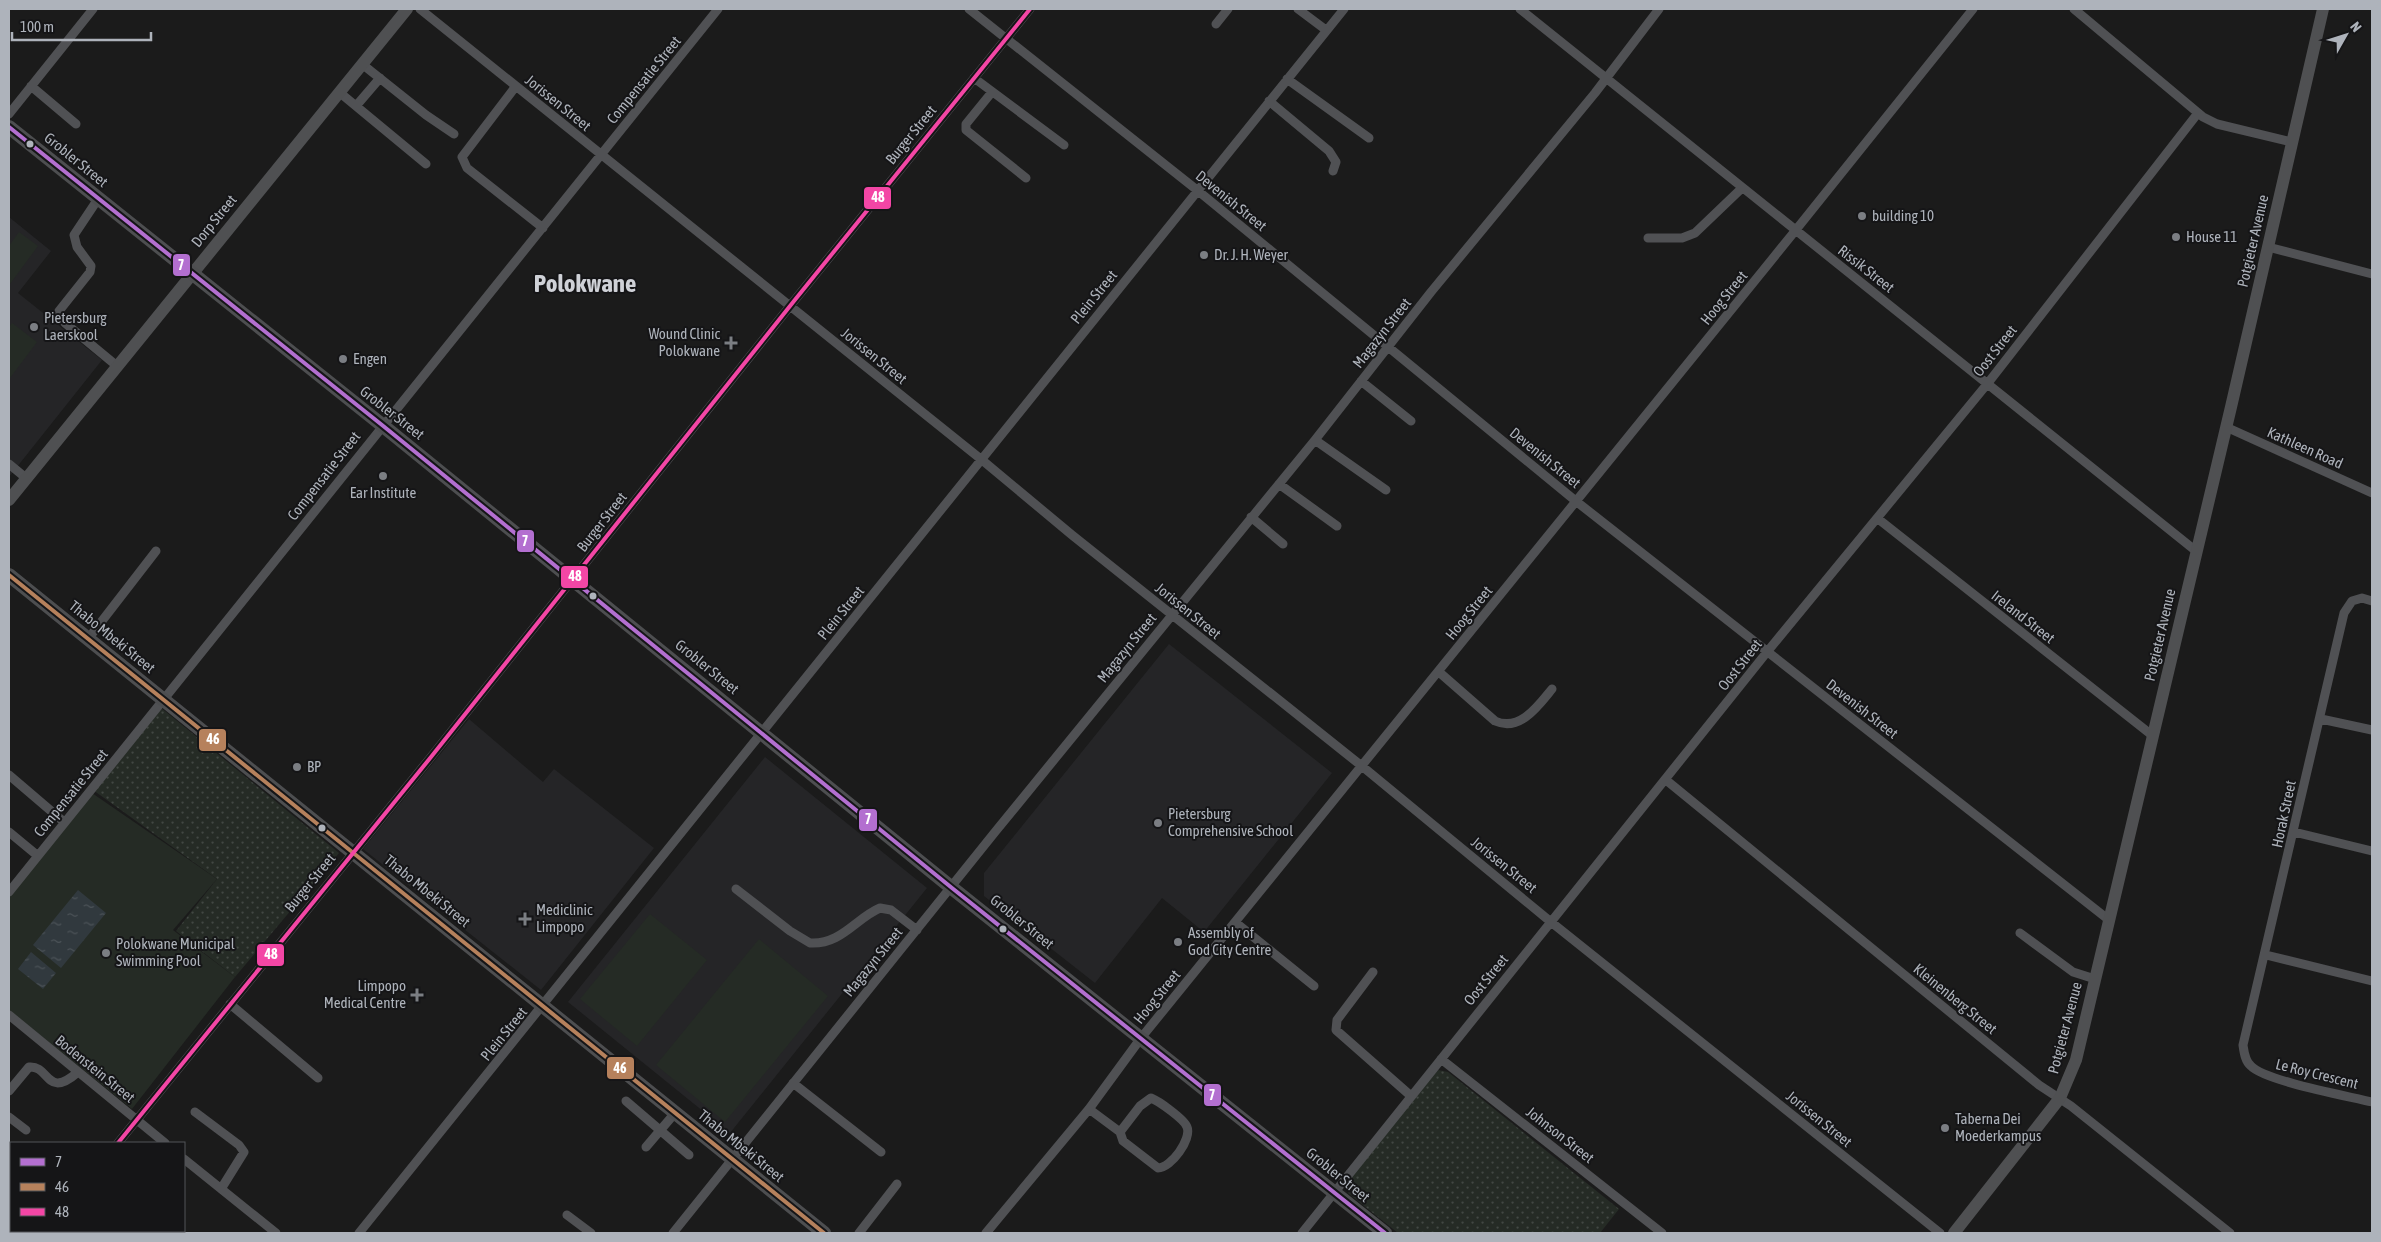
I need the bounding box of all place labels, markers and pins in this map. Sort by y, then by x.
unlabelled marker [25,139,35,149]
place label: building 10 [1872,207,1934,224]
marker: building 10 [1856,210,1868,222]
place label: House 11 [2186,228,2237,245]
marker: House 11 [2170,231,2182,243]
place label: Dr. J. H. Weyer [1214,246,1289,263]
marker: Dr. J. H. Weyer [1198,249,1210,261]
place label: Pietersburg Laerskool [44,309,107,343]
marker: Pietersburg Laerskool [28,321,40,333]
place label: Wound Clinic Polokwane [648,325,720,359]
marker: Wound Clinic Polokwane [724,336,738,350]
place label: Engen [353,350,387,367]
marker: Engen [337,353,349,365]
marker: Ear Institute [377,470,389,482]
place label: Ear Institute [350,484,416,501]
unlabelled marker [588,591,598,601]
place label: BP [307,758,321,775]
marker: BP [291,761,303,773]
place label: Pietersburg Comprehensive School [1168,805,1293,839]
marker: Pietersburg Comprehensive School [1152,817,1164,829]
unlabelled marker [317,823,327,833]
place label: Mediclinic Limpopo [536,901,593,935]
marker: Mediclinic Limpopo [518,912,532,926]
unlabelled marker [998,924,1008,934]
place label: Assembly of God City Centre [1188,924,1272,958]
place label: Polokwane Municipal Swimming Pool [116,935,235,969]
marker: Assembly of God City Centre [1172,936,1184,948]
marker: Polokwane Municipal Swimming Pool [100,947,112,959]
place label: Limpopo Medical Centre [324,977,406,1011]
marker: Limpopo Medical Centre [410,988,424,1002]
place label: Taberna Dei Moederkampus [1955,1110,2041,1144]
marker: Taberna Dei Moederkampus [1939,1122,1951,1134]

